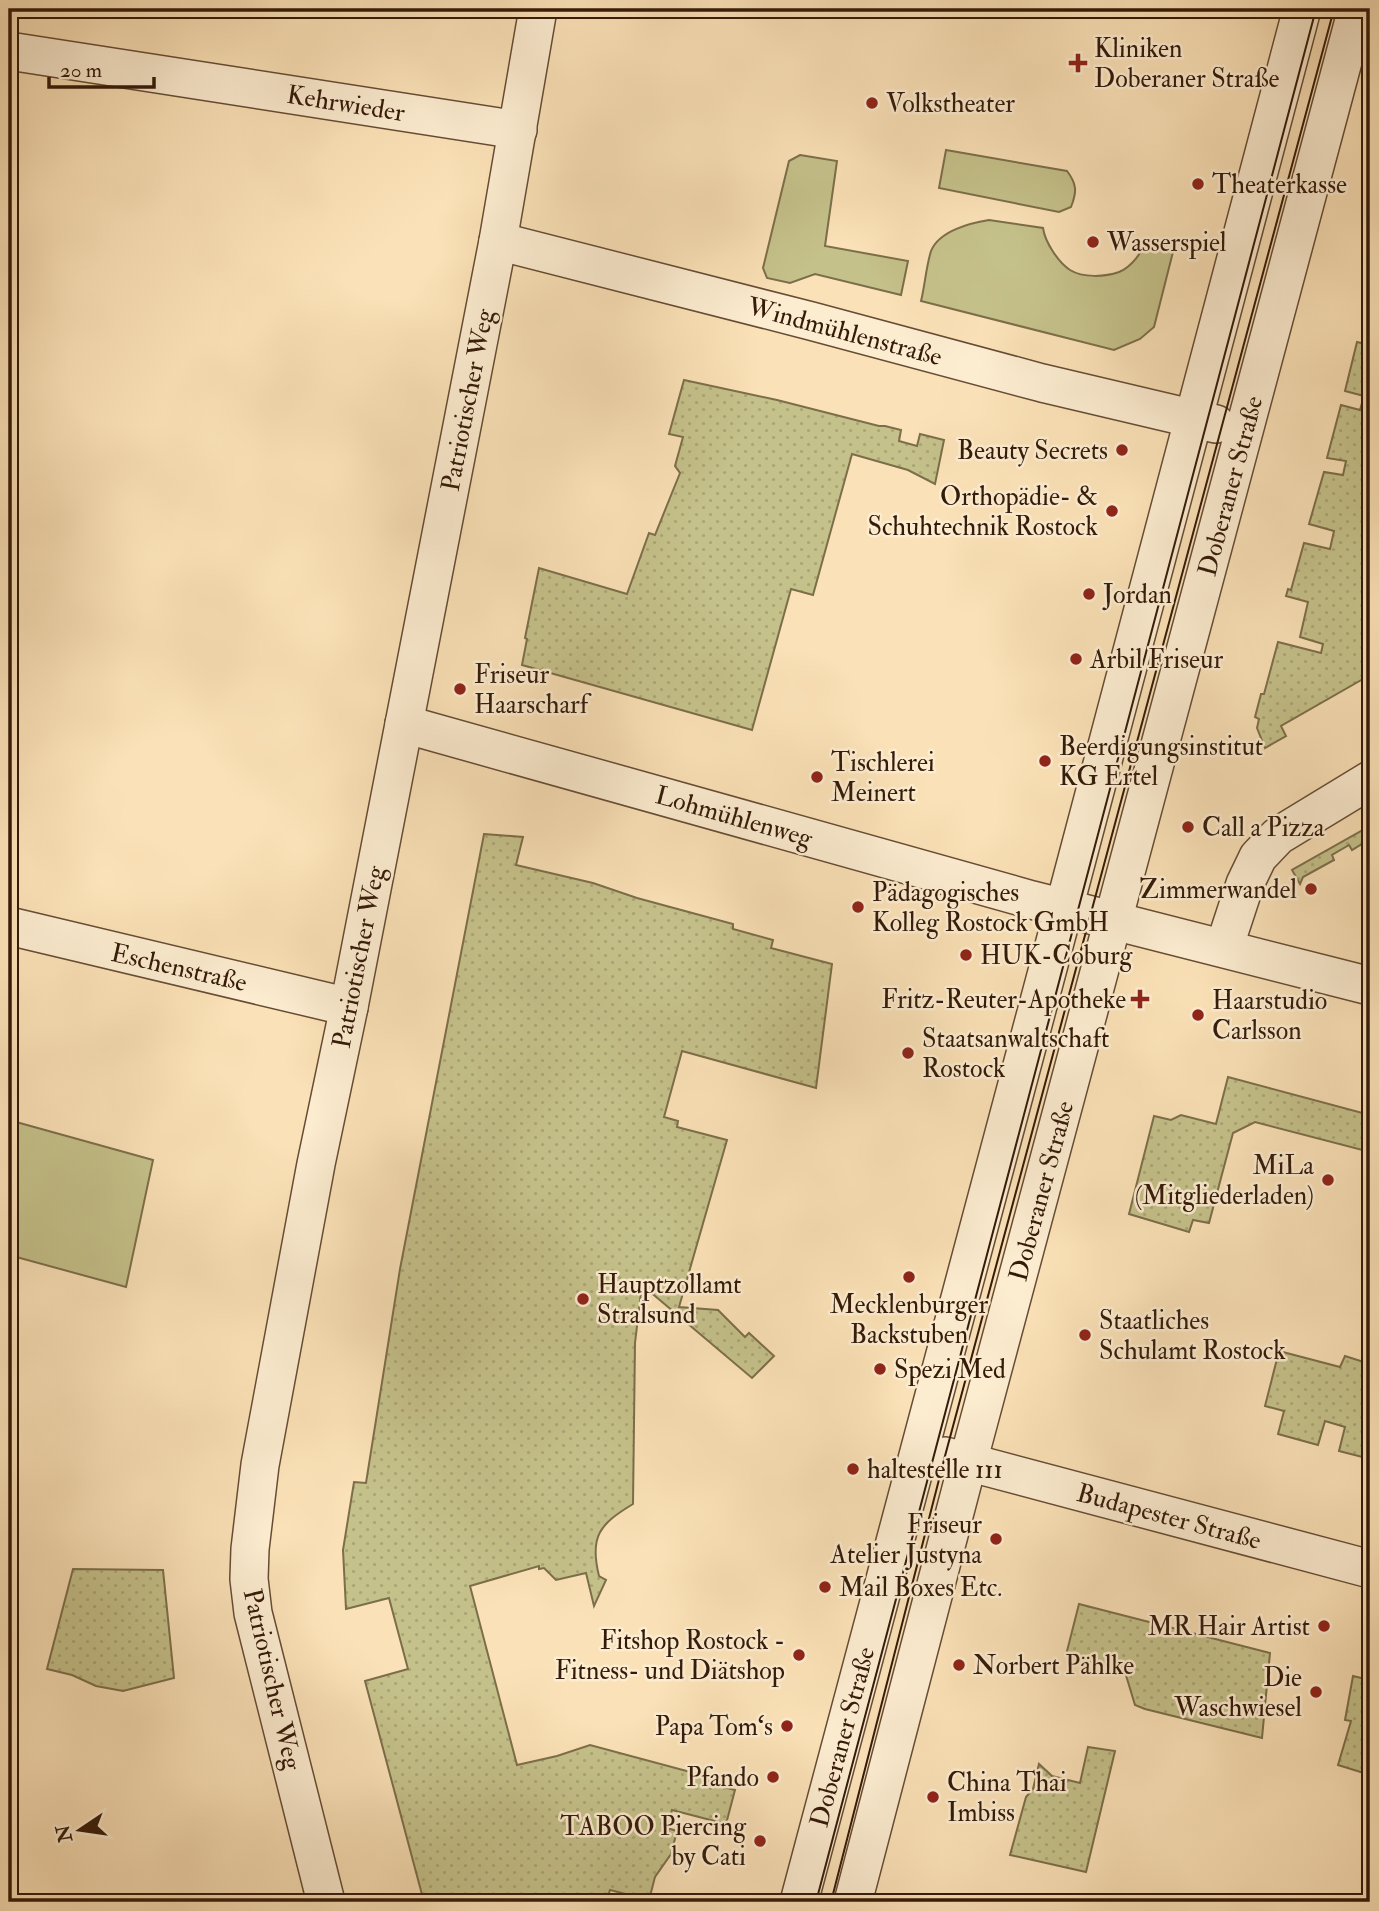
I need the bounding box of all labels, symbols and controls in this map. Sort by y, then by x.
place label: Kliniken Doberaner Straße [1094,33,1279,95]
scale bar [49,46,154,90]
marker: Kliniken Doberaner Straße [1068,53,1088,73]
text: 20 m [60,57,102,84]
street label: Kehrwieder [285,79,407,129]
place label: Volkstheater [886,88,1015,120]
marker: Volkstheater [864,95,880,111]
place label: Theaterkasse [1212,169,1347,201]
marker: Theaterkasse [1190,176,1206,192]
place label: Wasserspiel [1106,227,1227,260]
marker: Wasserspiel [1085,234,1101,250]
street label: Windmühlenstraße [743,290,946,373]
street label: Patriotischer Weg [435,305,502,494]
street label: Doberaner Straße [1192,393,1270,580]
place label: Beauty Secrets [957,435,1108,467]
marker: Beauty Secrets [1114,442,1130,458]
place label: Orthopädie- & Schuhtechnik Rostock [867,481,1099,543]
marker: Orthopädie- & Schuhtechnik Rostock [1104,503,1120,519]
place label: Jordan [1102,579,1172,611]
marker: Jordan [1081,586,1097,602]
place label: Arbil Friseur [1089,644,1223,676]
marker: Arbil Friseur [1068,651,1084,667]
place label: Friseur Haarscharf [474,659,592,721]
marker: Friseur Haarscharf [452,681,468,697]
place label: Beerdigungsinstitut KG Ertel [1059,731,1263,793]
place label: Tischlerei Meinert [831,747,935,809]
marker: Beerdigungsinstitut KG Ertel [1037,753,1053,769]
marker: Tischlerei Meinert [809,769,825,785]
street label: Lohmühlenweg [651,779,817,855]
place label: Call a Pizza [1202,812,1325,844]
marker: Call a Pizza [1180,819,1196,835]
street label: Patriotischer Weg [326,862,393,1051]
place label: Zimmerwandel [1139,874,1297,906]
place label: Pädagogisches Kolleg Rostock GmbH [872,877,1109,939]
marker: Zimmerwandel [1303,881,1319,897]
marker: Pädagogisches Kolleg Rostock GmbH [850,899,866,915]
street label: Eschenstraße [108,937,250,999]
place label: HUK-Coburg [980,940,1134,972]
marker: HUK-Coburg [958,947,974,963]
place label: Fritz-Reuter-Apotheke [881,984,1126,1017]
place label: Haarstudio Carlsson [1212,985,1327,1047]
marker: Fritz-Reuter-Apotheke [1132,991,1148,1007]
marker: Haarstudio Carlsson [1190,1007,1206,1023]
place label: Staatsanwaltschaft Rostock [922,1023,1110,1085]
marker: Staatsanwaltschaft Rostock [900,1045,916,1061]
street label: Doberaner Straße [1003,1098,1081,1285]
place label: MiLa (Mitgliederladen) [1135,1150,1314,1212]
marker: MiLa (Mitgliederladen) [1320,1172,1336,1188]
place label: Hauptzollamt Stralsund [597,1269,741,1331]
marker: Mecklenburger Backstuben [901,1269,917,1285]
place label: Mecklenburger Backstuben [830,1289,988,1351]
marker: Hauptzollamt Stralsund [575,1291,591,1307]
place label: Staatliches Schulamt Rostock [1099,1305,1286,1367]
marker: Staatliches Schulamt Rostock [1077,1327,1093,1343]
place label: Spezi Med [894,1354,1006,1387]
marker: Spezi Med [872,1361,888,1377]
place label: haltestelle 111 [867,1454,1003,1486]
marker: haltestelle 111 [845,1461,861,1477]
street label: Budapester Straße [1073,1477,1265,1558]
place label: Friseur Atelier Justyna [829,1509,982,1571]
marker: Friseur Atelier Justyna [988,1531,1004,1547]
place label: Mail Boxes Etc. [839,1572,1002,1604]
marker: Mail Boxes Etc. [817,1579,833,1595]
street label: Patriotischer Weg [236,1586,309,1774]
place label: MR Hair Artist [1148,1611,1310,1643]
marker: MR Hair Artist [1316,1618,1332,1634]
place label: Fitshop Rostock - Fitness- und Diätshop [555,1625,785,1688]
street label: Doberaner Straße [804,1644,882,1831]
marker: Fitshop Rostock - Fitness- und Diätshop [791,1647,807,1663]
place label: Norbert Pählke [973,1650,1134,1682]
marker: Norbert Pählke [951,1657,967,1673]
place label: Die Waschwiesel [1173,1662,1302,1724]
marker: Die Waschwiesel [1308,1684,1324,1700]
place label: Papa Tom‘s [655,1711,773,1744]
marker: Papa Tom‘s [779,1718,795,1734]
place label: Pfando [686,1762,759,1794]
place label: China Thai Imbiss [947,1767,1067,1829]
marker: Pfando [765,1769,781,1785]
marker: China Thai Imbiss [925,1789,941,1805]
north arrow [46,1796,116,1866]
place label: TABOO Piercing by Cati [560,1811,747,1873]
text: N [51,1822,78,1846]
marker: TABOO Piercing by Cati [752,1833,768,1849]

